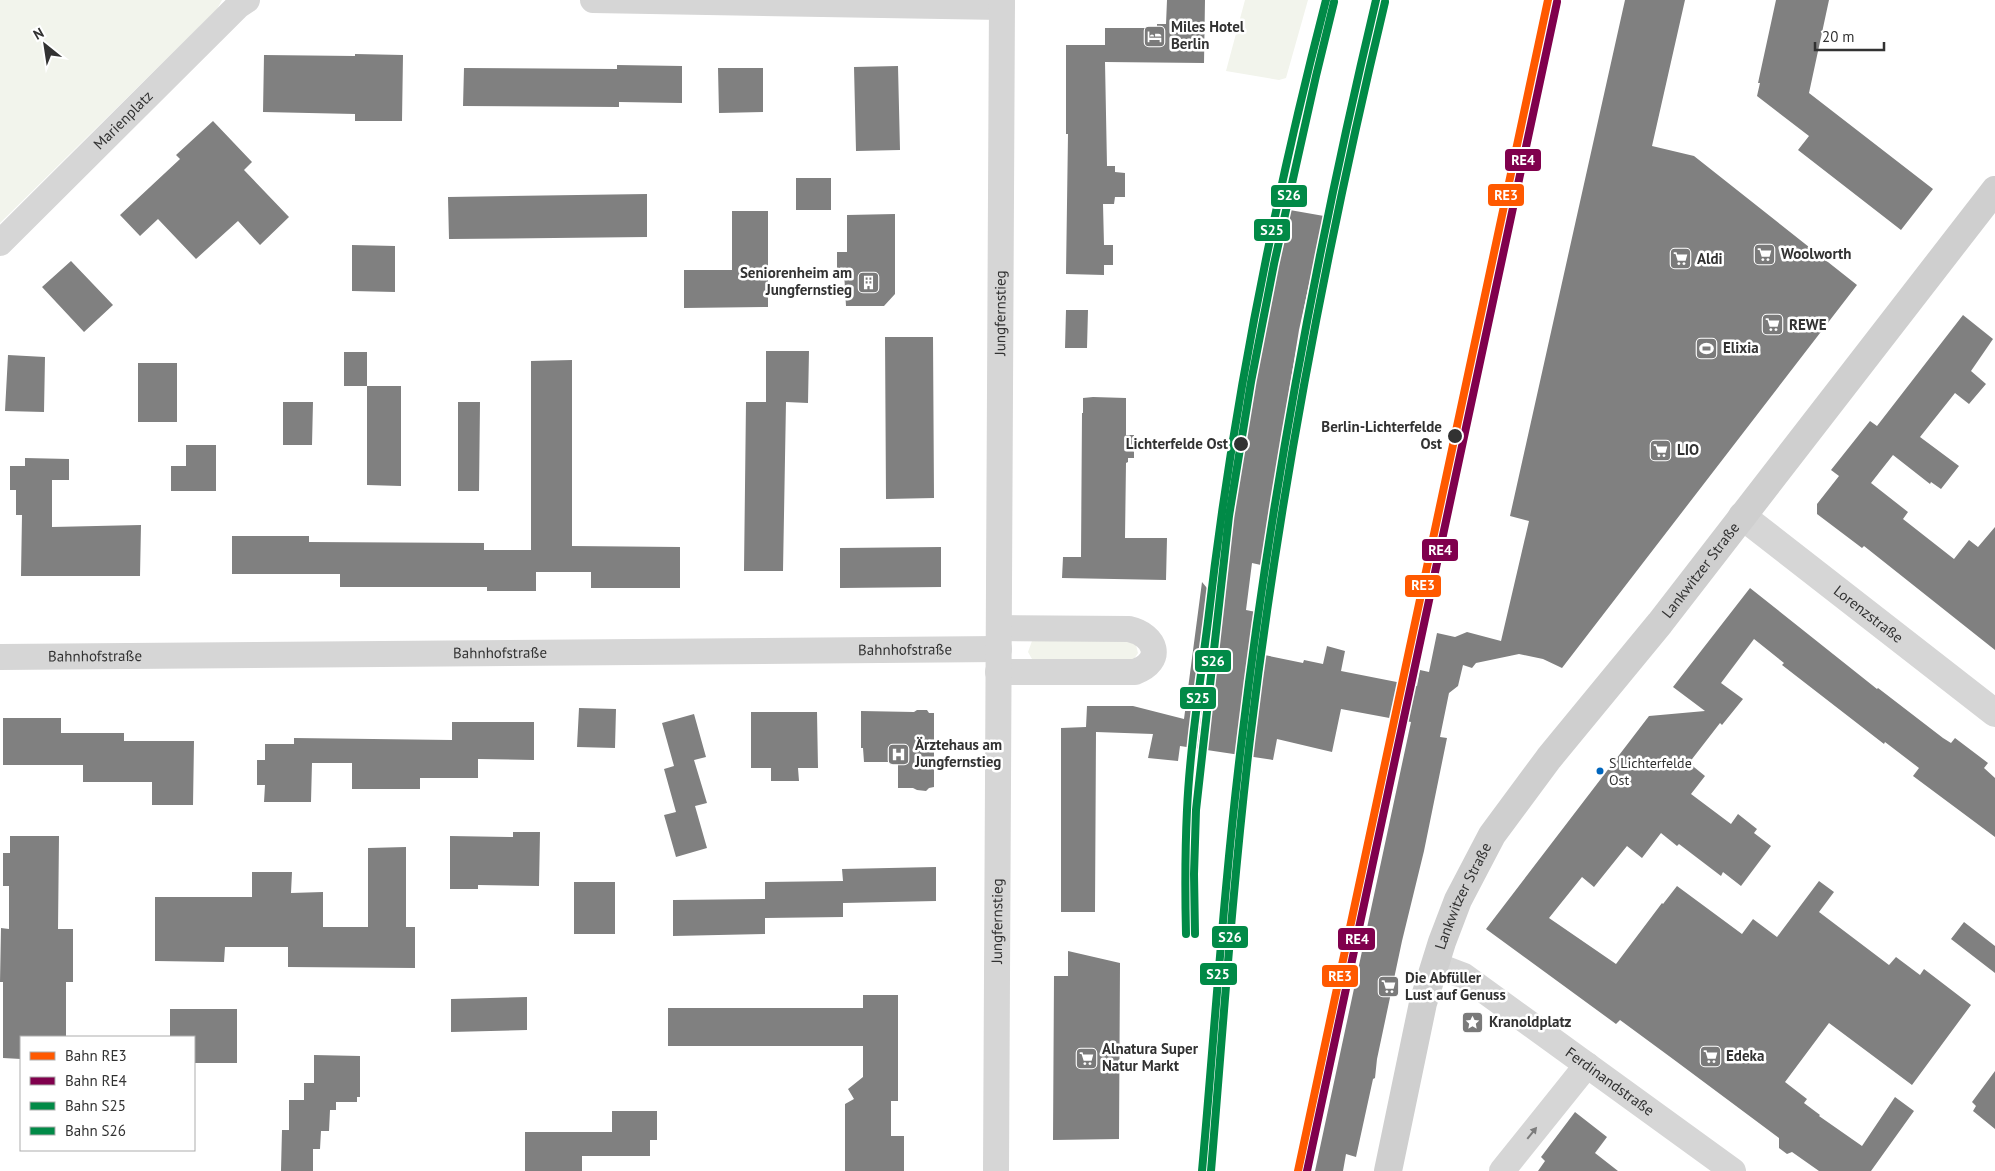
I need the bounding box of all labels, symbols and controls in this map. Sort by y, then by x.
place label: Miles Hotel Berlin [1171,17,1245,53]
north arrow [20,20,70,70]
scale bar [1815,20,1884,52]
text: N [30,24,47,44]
hotel icon: Miles Hotel Berlin [1143,24,1167,48]
text: 20 m [1822,27,1855,46]
street label: Marienplatz [89,86,157,153]
line badge: RE4 [1504,148,1542,172]
text: RE4 [1511,151,1535,169]
line badge: RE3 [1487,183,1525,207]
line badge: S26 [1270,184,1308,208]
text: S26 [1277,186,1301,204]
text: RE3 [1494,186,1518,204]
line badge: S25 [1253,218,1291,242]
text: S25 [1260,221,1284,239]
supermarket icon: Woolworth [1753,242,1777,266]
place label: Woolworth [1781,244,1852,263]
supermarket icon: Aldi [1669,247,1693,271]
place label: Aldi [1697,249,1723,268]
place label: Seniorenheim am Jungfernstieg [740,263,852,299]
building icon: Seniorenheim am Jungfernstieg [856,270,880,294]
street label: Jungfernstieg [990,270,1010,357]
supermarket icon: REWE [1761,313,1785,337]
place label: REWE [1789,315,1827,334]
sports icon: Elixia [1695,336,1719,360]
place label: Elixia [1723,338,1759,357]
place label: Berlin-Lichterfelde Ost [1321,417,1443,453]
marker: Berlin-Lichterfelde Ost [1446,427,1464,445]
place label: Lichterfelde Ost [1126,434,1229,453]
marker: Lichterfelde Ost [1232,435,1250,453]
supermarket icon: LIO [1649,438,1673,462]
place label: LIO [1677,440,1699,459]
street label: Lankwitzer Straße [1657,518,1743,622]
line badge: RE4 [1421,538,1459,562]
text: RE4 [1428,541,1452,559]
line badge: RE3 [1404,574,1442,598]
text: RE3 [1411,576,1435,594]
street label: Lorenzstraße [1830,581,1907,647]
street label: Bahnhofstraße [858,639,952,659]
street label: Bahnhofstraße [453,643,547,662]
street label: Bahnhofstraße [48,646,142,666]
line badge: S26 [1194,649,1232,673]
text: S26 [1201,652,1225,670]
line badge: S25 [1179,686,1217,710]
text: S25 [1186,689,1210,707]
place label: Ärztehaus am Jungfernstieg [914,735,1002,771]
hospital icon: Ärztehaus am Jungfernstieg [887,742,911,766]
place label: S Lichterfelde Ost [1609,754,1692,789]
marker: S Lichterfelde Ost [1595,766,1605,776]
street label: Lankwitzer Straße [1430,839,1495,952]
street label: Jungfernstieg [987,878,1006,965]
line badge: S26 [1211,925,1249,949]
line badge: RE4 [1337,927,1376,951]
text: S26 [1218,928,1242,946]
text: RE4 [1345,930,1369,948]
line badge: S25 [1199,962,1238,986]
line badge: RE3 [1321,964,1359,988]
text: S25 [1206,965,1230,983]
text: RE3 [1328,967,1352,985]
place label: Die Abfüller Lust auf Genuss [1405,968,1506,1004]
supermarket icon: Die Abfüller Lust auf Genuss [1377,975,1401,999]
place icon: Kranoldplatz [1461,1010,1485,1034]
place label: Kranoldplatz [1489,1012,1572,1031]
legend [20,1036,195,1151]
place label: Alnatura Super Natur Markt [1102,1039,1199,1075]
street label: Ferdinandstraße [1562,1043,1658,1120]
supermarket icon: Edeka [1698,1044,1722,1068]
text: Bahn RE3 [65,1046,127,1065]
supermarket icon: Alnatura Super Natur Markt [1074,1046,1098,1070]
place label: Edeka [1726,1046,1764,1065]
text: Bahn RE4 [65,1071,127,1090]
text: Bahn S25 [65,1096,126,1115]
text: Bahn S26 [65,1121,126,1140]
one-way arrow [1527,1127,1538,1140]

